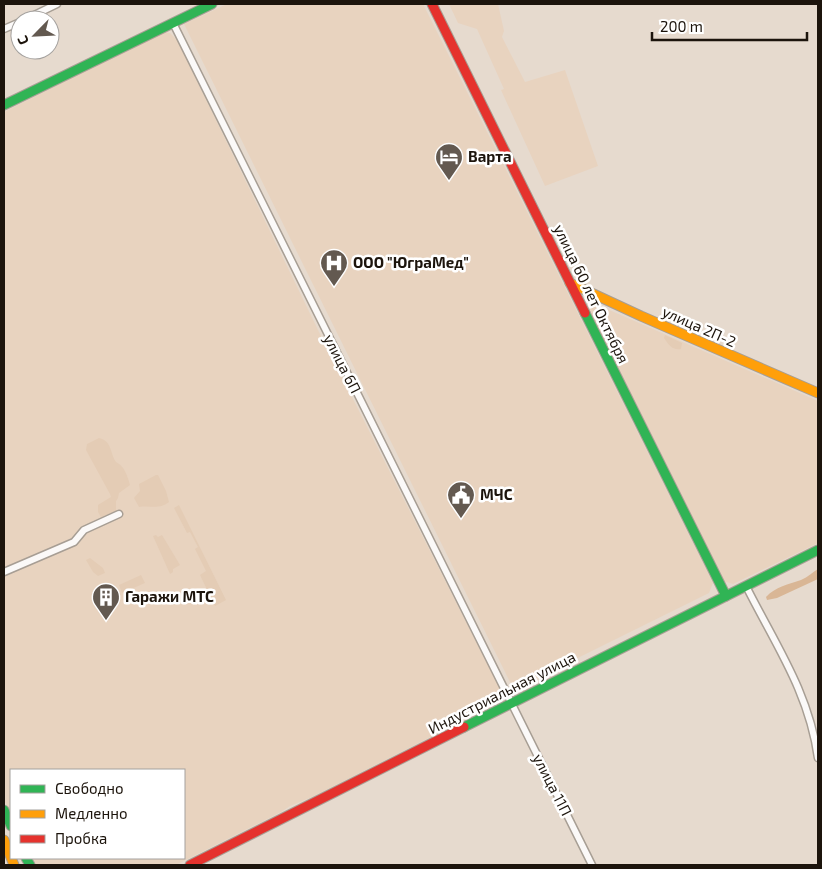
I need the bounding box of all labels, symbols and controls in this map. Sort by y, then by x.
north arrow [10,10,60,60]
scale bar [652,10,807,42]
text: 200 m [660,17,703,35]
text: С [13,33,32,48]
hotel icon: Варта [434,142,464,181]
place label: Варта [468,147,512,165]
street label: улица 60 лет Октября [550,221,633,366]
hospital icon: ООО "ЮграМед" [319,248,349,287]
place label: ООО "ЮграМед" [353,253,469,271]
street label: улица 2П-2 [659,302,739,351]
street label: улица 6П [319,331,365,397]
public building icon: МЧС [446,480,476,519]
place label: МЧС [480,485,513,503]
building icon: Гаражи МТС [91,582,121,621]
place label: Гаражи МТС [125,587,214,605]
street label: Индустриальная улица [425,647,579,738]
street label: улица 11П [529,751,576,819]
legend [10,769,185,859]
text: Свободно [55,779,124,797]
text: Медленно [55,804,128,822]
text: Пробка [55,829,107,847]

